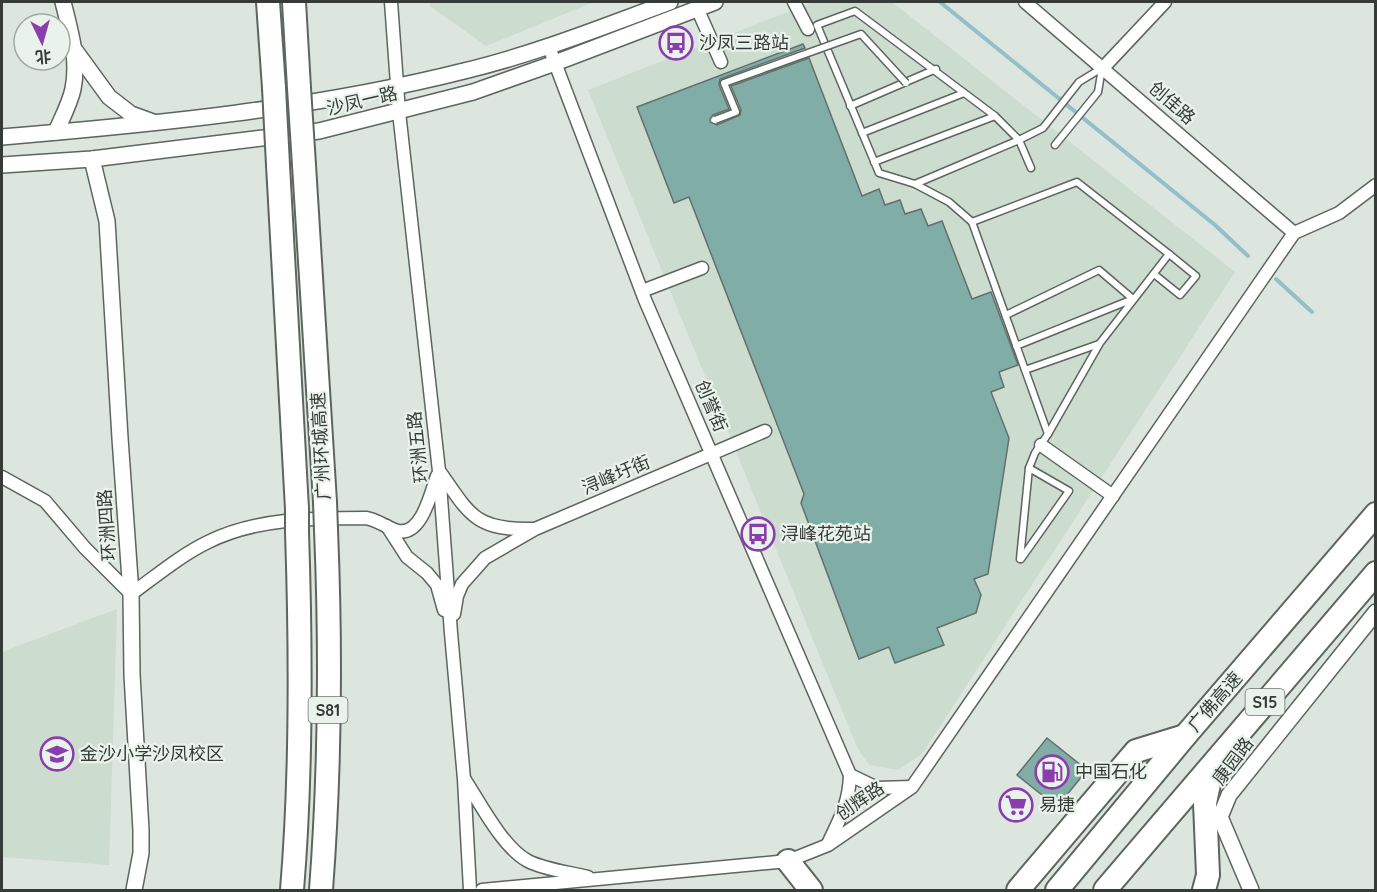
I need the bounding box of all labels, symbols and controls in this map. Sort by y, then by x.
north arrow [12,12,72,72]
bus stop icon: 沙凤三路站 [658,25,694,61]
place label: 沙凤三路站 [699,31,789,54]
text: 北 [34,46,52,68]
street label: 创佳路 [1144,76,1200,129]
street label: 沙凤一路 [324,81,400,120]
street label: 创誉街 [690,376,733,435]
street label: 广州环城高速 [306,391,335,501]
street label: 环洲五路 [402,410,433,484]
street label: 浔峰圩街 [578,450,653,499]
street label: 环洲四路 [93,488,120,562]
bus stop icon: 浔峰花苑站 [740,516,776,552]
place label: 浔峰花苑站 [781,522,871,545]
street label: 广佛高速 [1182,667,1247,736]
road number: S15 [1246,689,1284,715]
road number: S81 [308,697,348,723]
street label: 康园路 [1207,732,1258,789]
school or university icon: 金沙小学沙凤校区 [39,736,75,772]
place label: 金沙小学沙凤校区 [80,742,224,765]
fuel station icon: 中国石化 [1034,754,1070,790]
place label: 中国石化 [1075,760,1147,783]
street label: 创辉路 [831,776,889,825]
supermarket icon: 易捷 [998,787,1034,823]
place label: 易捷 [1039,793,1075,816]

